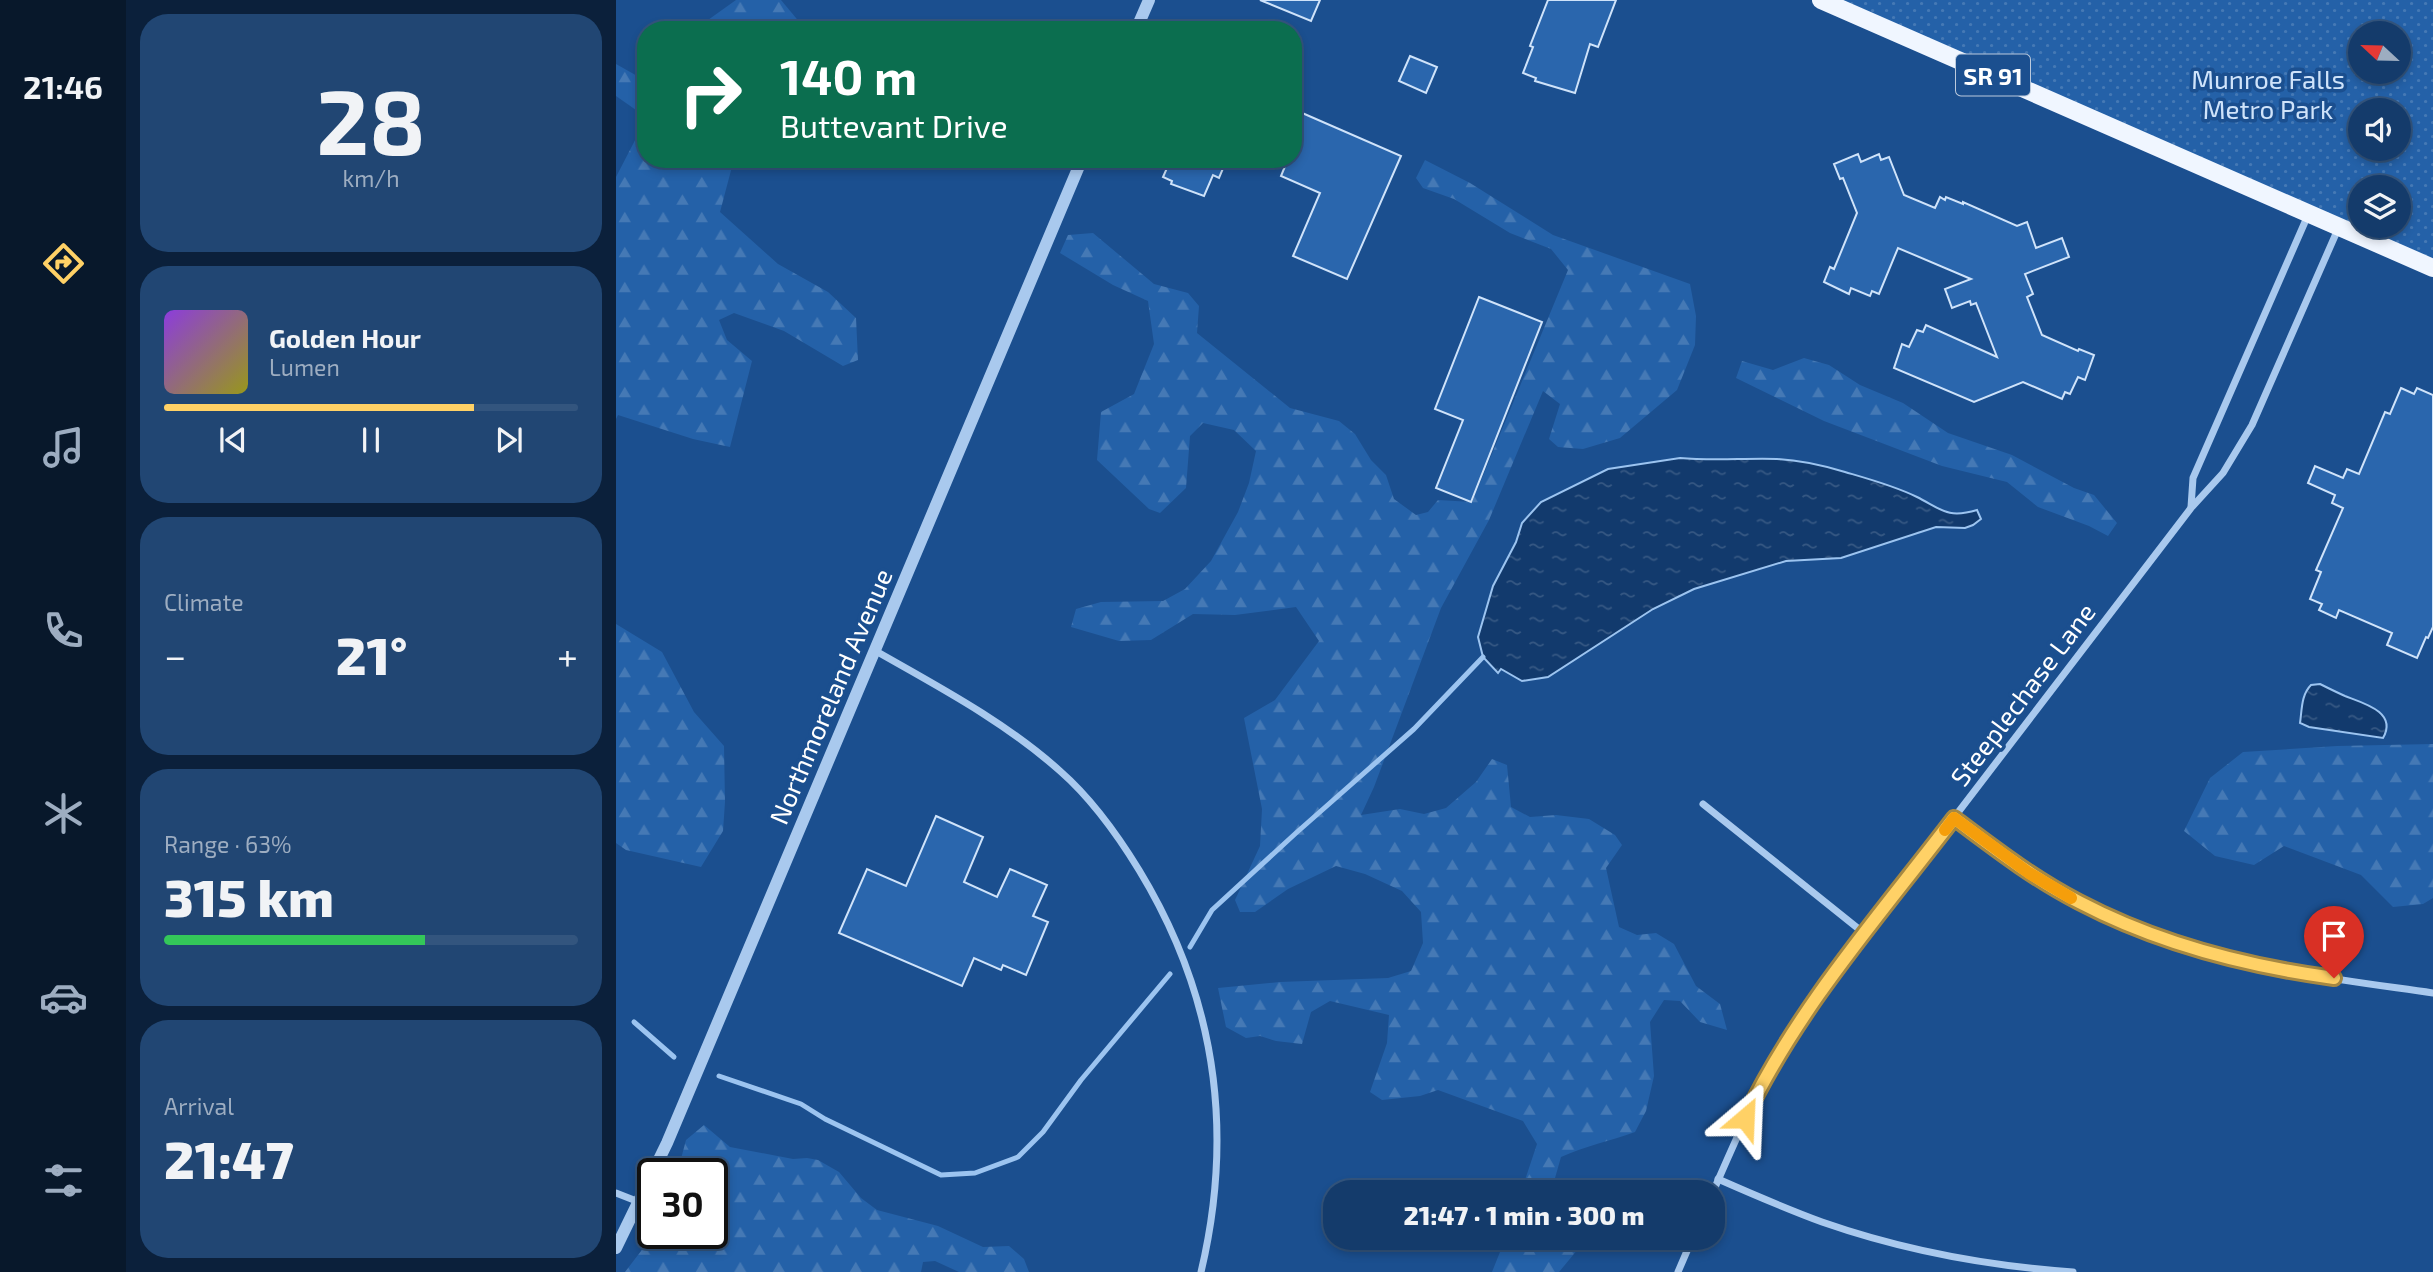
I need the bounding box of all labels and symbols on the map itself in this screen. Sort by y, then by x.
north arrow [2348,21,2412,84]
road number: SR 91 [1956,54,2030,96]
park label: Munroe Falls Metro Park [2191,63,2345,124]
street label: Northmoreland Avenue [762,564,898,828]
street label: Steeplechase Lane [1943,597,2101,791]
pin [2304,906,2364,978]
position arrow [1708,1081,1782,1155]
speed limit sign: 30 [637,1158,728,1249]

